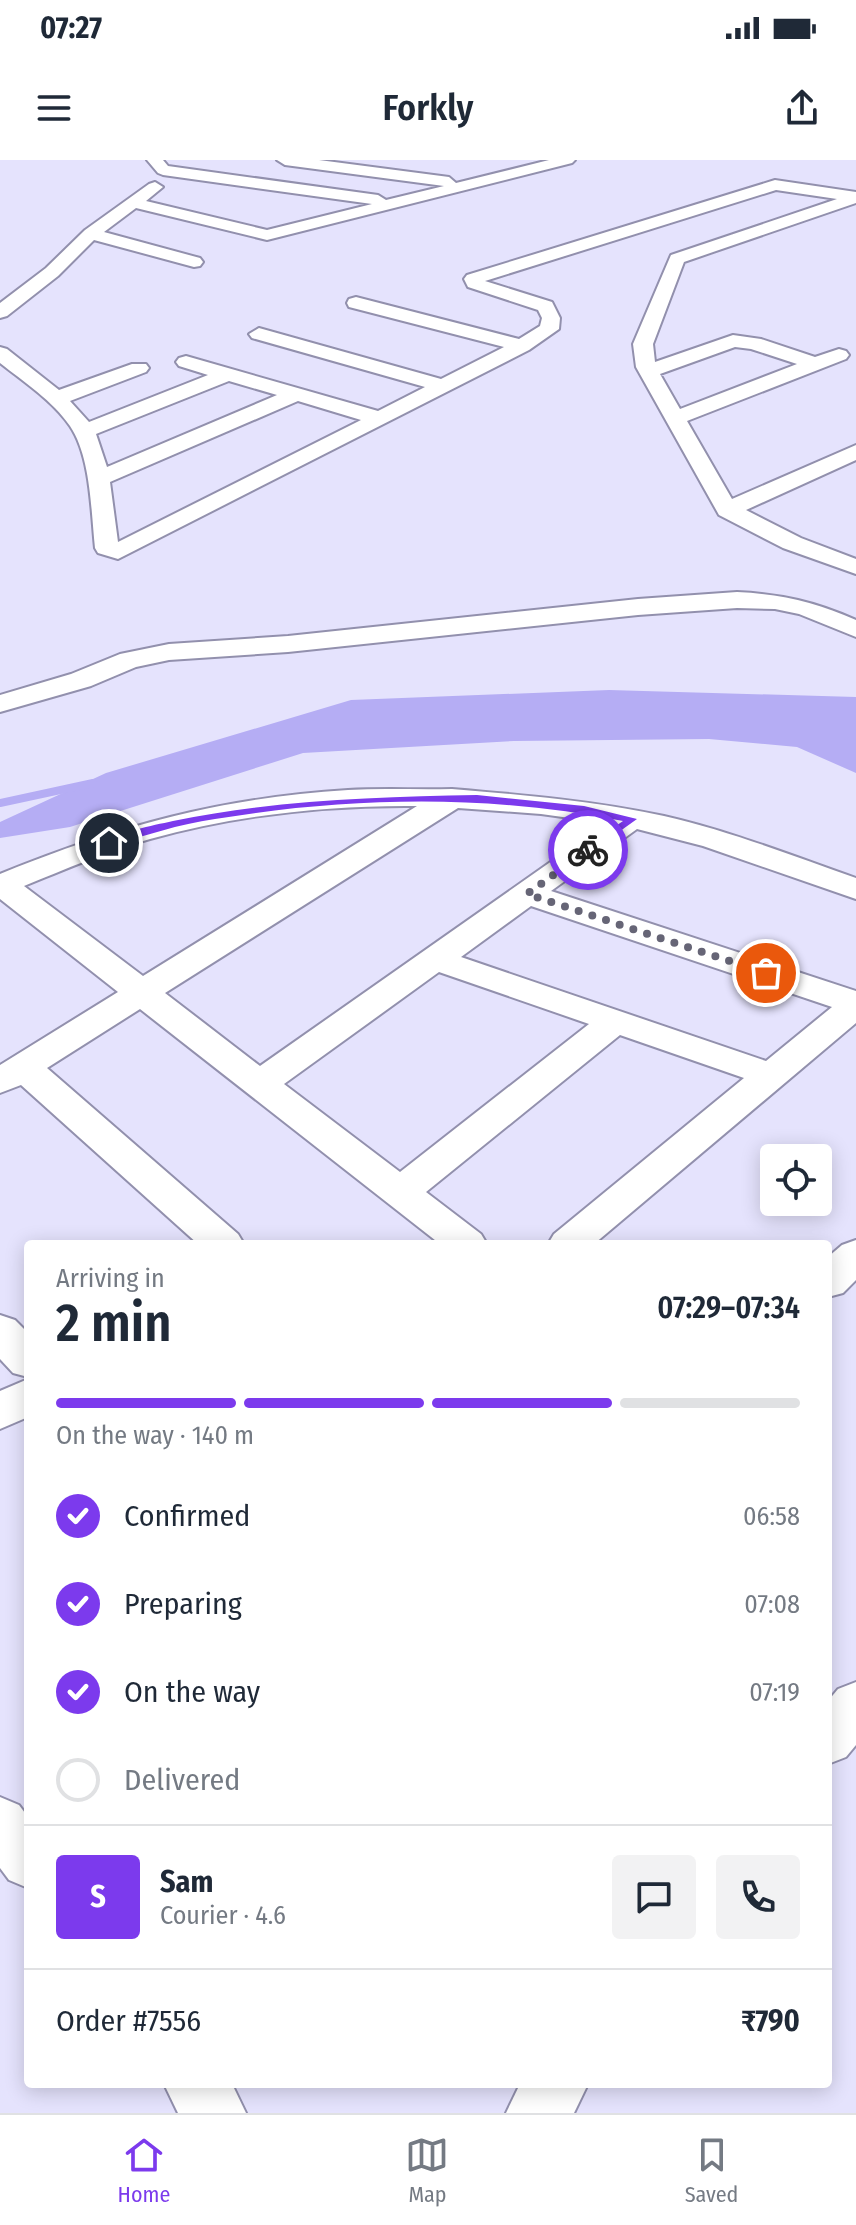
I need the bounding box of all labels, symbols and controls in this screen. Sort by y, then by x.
text: 07:27 [40,10,102,46]
icon: menu [32,86,76,130]
text: Forkly [382,86,474,130]
icon: share [780,86,824,130]
pin [75,809,143,877]
courier [548,810,628,890]
icon: home [87,821,131,865]
icon: bike [566,828,610,872]
pin [732,939,800,1007]
icon: bag [744,951,788,995]
map controls [760,1144,832,1216]
button: locate [760,1144,832,1216]
text: Arriving in [56,1263,165,1294]
text: 07:29–07:34 [657,1290,800,1326]
text: 2 min [56,1292,172,1355]
text: On the way · 140 m [56,1420,254,1451]
icon: check [56,1494,100,1538]
text: Confirmed [124,1498,250,1534]
text: 06:58 [743,1501,800,1532]
icon: check [56,1582,100,1626]
text: Preparing [124,1586,242,1622]
text: 07:08 [744,1589,800,1620]
icon: check [56,1670,100,1714]
text: On the way [124,1674,260,1710]
text: 07:19 [749,1677,800,1708]
text: Delivered [124,1762,240,1798]
button: chat [612,1855,696,1939]
button: phone [716,1855,800,1939]
text: Sam [160,1864,213,1900]
text: S [90,1879,106,1915]
text: Courier · 4.6 [160,1900,286,1931]
text: Order #7556 [56,2003,201,2039]
text: ₹790 [741,2003,800,2039]
tab: Home [118,2133,170,2208]
tab: Map [405,2133,449,2208]
tab: Saved [685,2133,738,2208]

